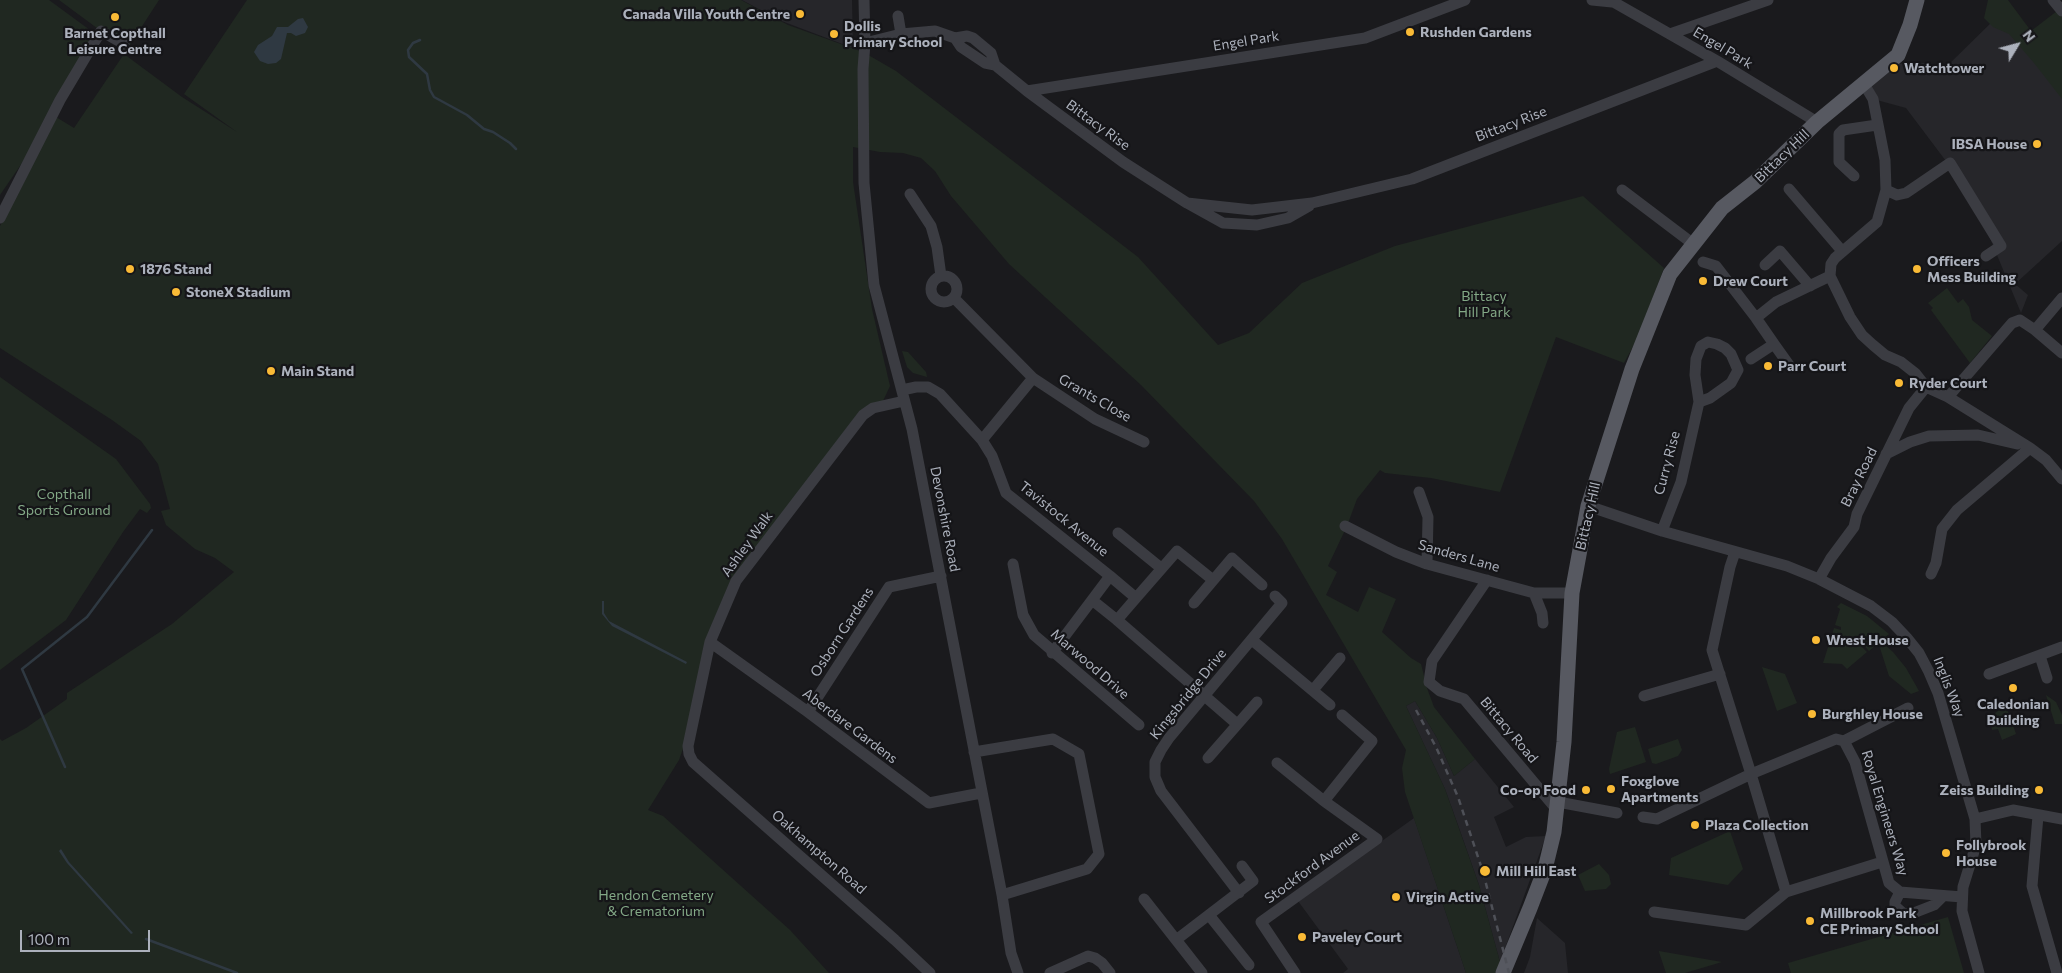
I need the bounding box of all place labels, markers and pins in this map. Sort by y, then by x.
place label: Canada Villa Youth Centre [623,6,790,22]
marker: Canada Villa Youth Centre [794,8,806,20]
marker: Barnet Copthall Leisure Centre [109,11,121,23]
place label: Dollis Primary School [844,18,942,50]
place label: Rushden Gardens [1420,24,1532,40]
place label: Barnet Copthall Leisure Centre [64,25,166,58]
marker: Rushden Gardens [1404,26,1416,38]
marker: Dollis Primary School [828,28,840,40]
place label: Watchtower [1904,60,1984,76]
marker: Watchtower [1888,62,1900,74]
place label: IBSA House [1951,136,2027,152]
marker: IBSA House [2031,138,2043,150]
place label: Officers Mess Building [1927,253,2016,286]
place label: 1876 Stand [140,261,212,277]
marker: 1876 Stand [124,263,136,275]
marker: Officers Mess Building [1911,263,1923,275]
place label: Drew Court [1713,273,1788,289]
marker: Drew Court [1697,275,1709,287]
place label: StoneX Stadium [186,284,290,300]
marker: StoneX Stadium [170,286,182,298]
place label: Parr Court [1778,358,1846,374]
marker: Parr Court [1762,360,1774,372]
place label: Main Stand [281,363,354,379]
marker: Main Stand [265,365,277,377]
place label: Ryder Court [1909,375,1988,391]
marker: Ryder Court [1893,377,1905,389]
place label: Wrest House [1826,632,1909,648]
marker: Wrest House [1810,634,1822,646]
marker: Caledonian Building [2007,682,2019,694]
place label: Caledonian Building [1977,696,2049,729]
place label: Burghley House [1822,706,1923,722]
marker: Burghley House [1806,708,1818,720]
place label: Foxglove Apartments [1621,773,1699,806]
place label: Co-op Food [1500,782,1576,798]
place label: Zeiss Building [1940,782,2029,798]
marker: Foxglove Apartments [1605,783,1617,795]
marker: Co-op Food [1580,784,1592,796]
marker: Zeiss Building [2033,784,2045,796]
place label: Plaza Collection [1705,817,1809,833]
marker: Plaza Collection [1689,819,1701,831]
place label: Follybrook House [1956,837,2026,870]
marker: Follybrook House [1940,847,1952,859]
place label: Mill Hill East [1496,863,1576,879]
marker: Mill Hill East [1478,864,1492,878]
place label: Virgin Active [1406,889,1489,905]
marker: Virgin Active [1390,891,1402,903]
place label: Millbrook Park CE Primary School [1820,905,1939,938]
marker: Millbrook Park CE Primary School [1804,915,1816,927]
place label: Paveley Court [1312,929,1402,945]
marker: Paveley Court [1296,931,1308,943]

